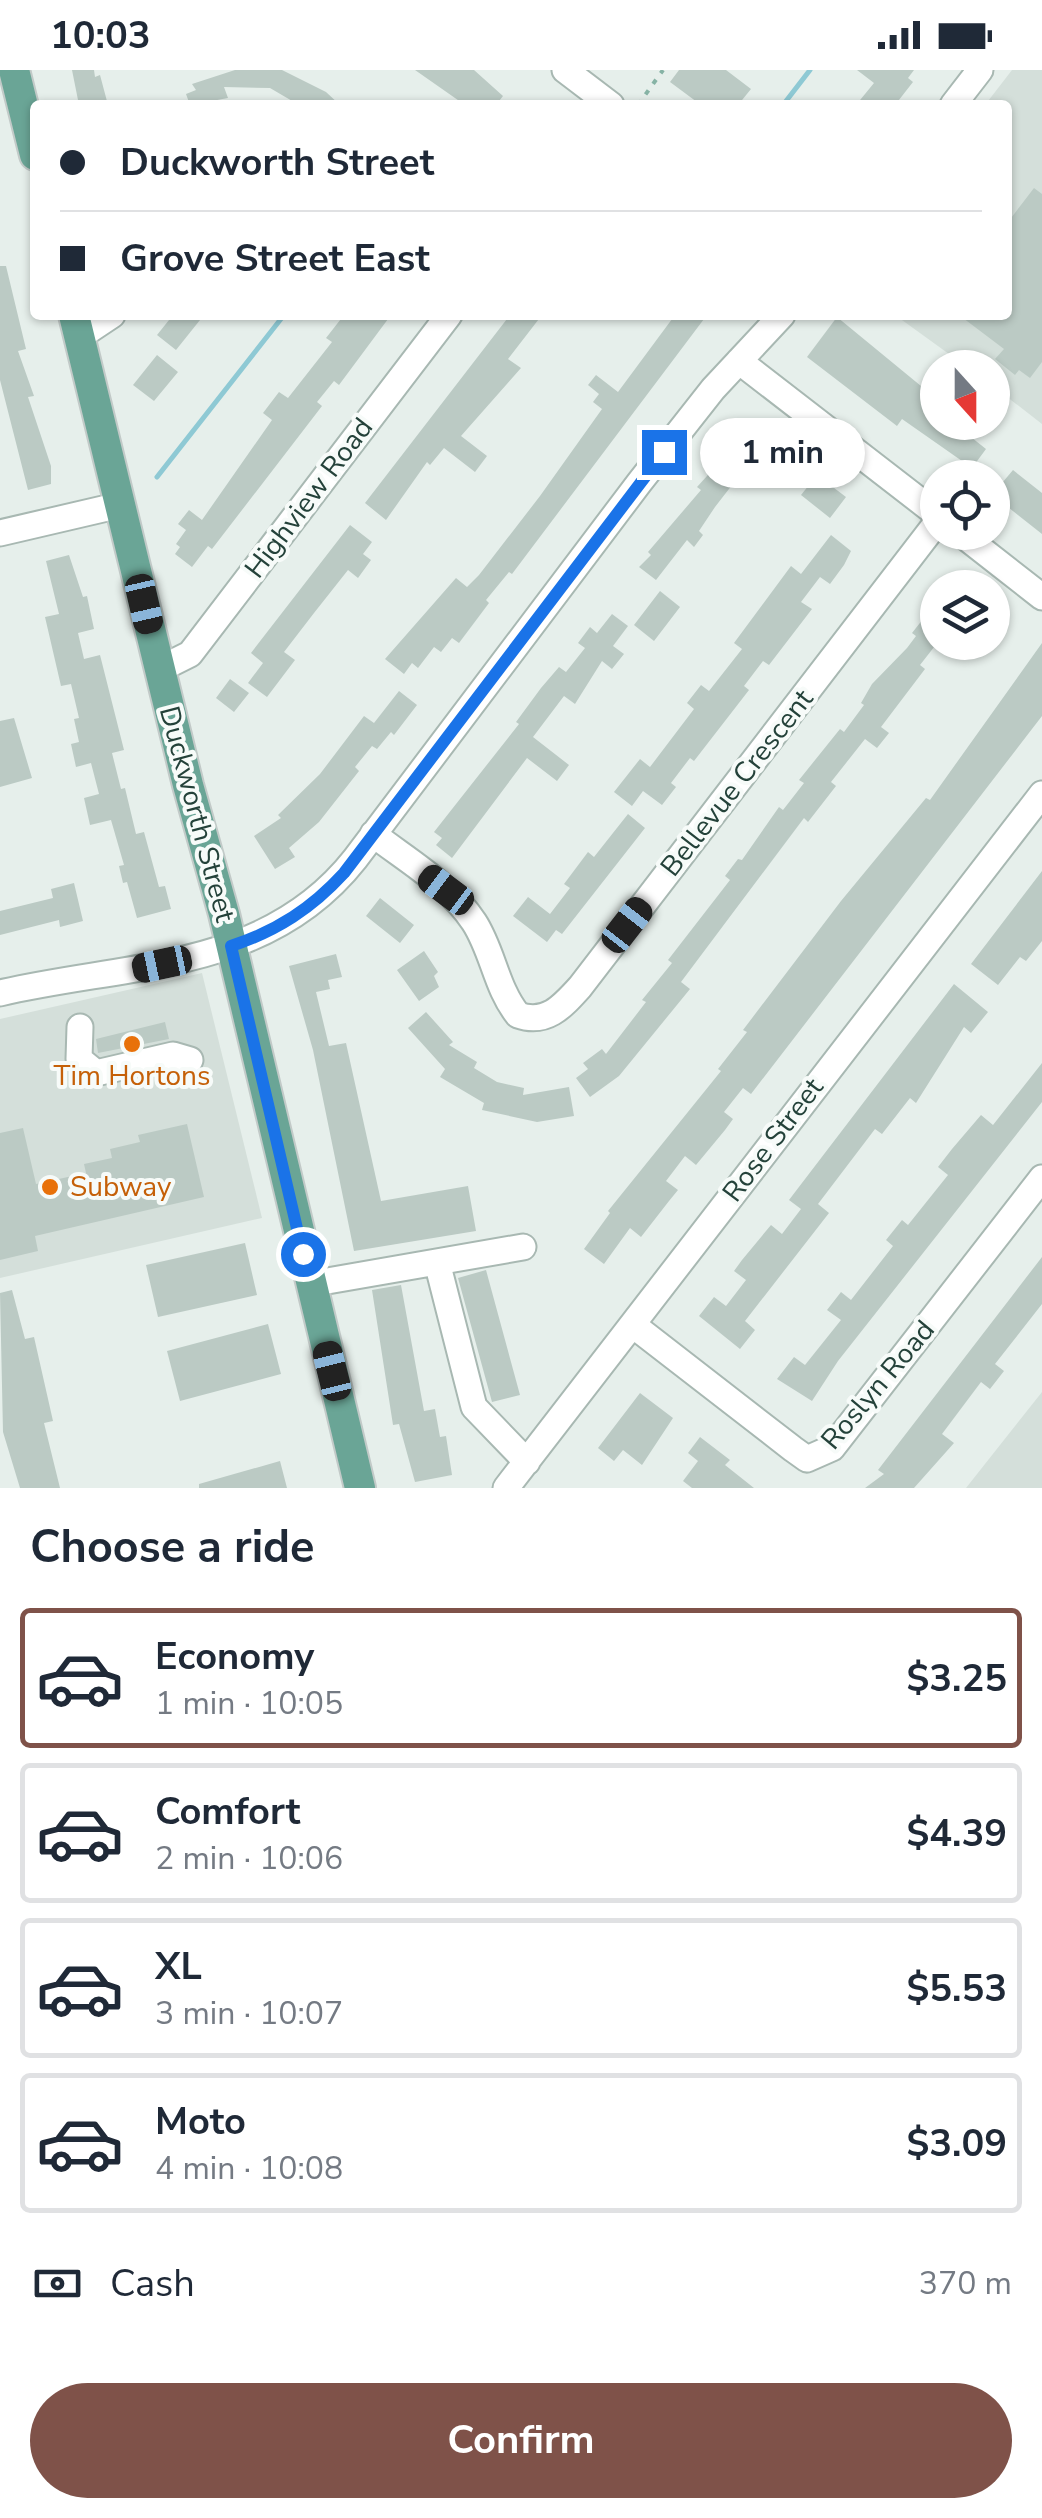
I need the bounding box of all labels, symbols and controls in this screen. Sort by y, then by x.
text: 10:03 [50,10,151,61]
text: Duckworth Street [120,137,434,188]
text: Grove Street East [120,233,430,284]
north arrow [920,350,1010,440]
map controls [920,350,1010,660]
street label: Highview Road [236,410,382,586]
callout: 1 min [699,417,864,487]
route end [642,430,687,475]
text: 1 min [741,431,824,474]
button: locate [920,460,1010,550]
button: layers [920,570,1010,660]
car [123,571,165,637]
street label: Bellevue Crescent [652,682,822,884]
street label: Duckworth Street [150,702,244,926]
car [413,860,479,920]
car [597,892,657,958]
car [130,943,194,985]
marker: Tim Hortons [121,1033,143,1055]
place label: Tim Hortons [54,1057,210,1095]
street label: Rose Street [714,1070,832,1210]
place label: Subway [70,1168,172,1206]
marker: Subway [39,1176,61,1198]
route start [281,1232,326,1277]
street label: Roslyn Road [813,1312,943,1458]
car [310,1338,354,1404]
text: Choose a ride [30,1517,315,1578]
text: Economy [155,1631,314,1682]
icon: car [35,1633,125,1723]
text: $3.25 [906,1653,1007,1704]
text: 1 min · 10:05 [155,1682,343,1725]
text: Comfort [155,1786,300,1837]
icon: car [35,1788,125,1878]
text: $4.39 [906,1808,1007,1859]
text: 2 min · 10:06 [155,1837,343,1880]
text: XL [155,1941,202,1992]
icon: car [35,1943,125,2033]
text: $5.53 [906,1963,1007,2014]
text: 3 min · 10:07 [155,1992,343,2035]
text: Moto [155,2096,246,2147]
icon: car [35,2098,125,2188]
text: $3.09 [906,2118,1007,2169]
text: 4 min · 10:08 [155,2147,343,2190]
icon: cash [30,2256,85,2311]
text: Cash [110,2258,195,2309]
text: 370 m [919,2262,1012,2305]
button: Confirm [30,2383,1012,2498]

